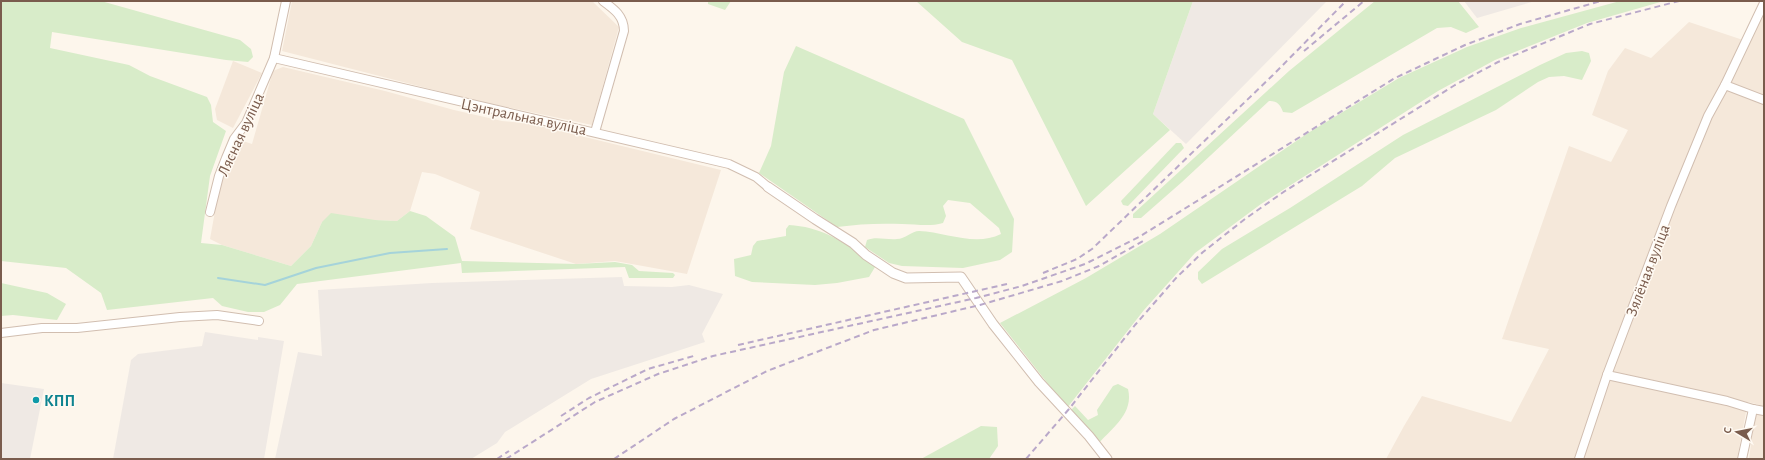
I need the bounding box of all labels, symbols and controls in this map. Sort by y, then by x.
street label: Лясная вуліца [215,90,268,179]
street label: Цэнтральная вуліца [459,96,588,139]
street label: Зялёная вуліца [1623,222,1674,319]
place label: КПП [44,393,75,409]
marker: КПП [31,395,41,405]
north arrow [1717,412,1757,452]
text: С [1722,426,1734,434]

